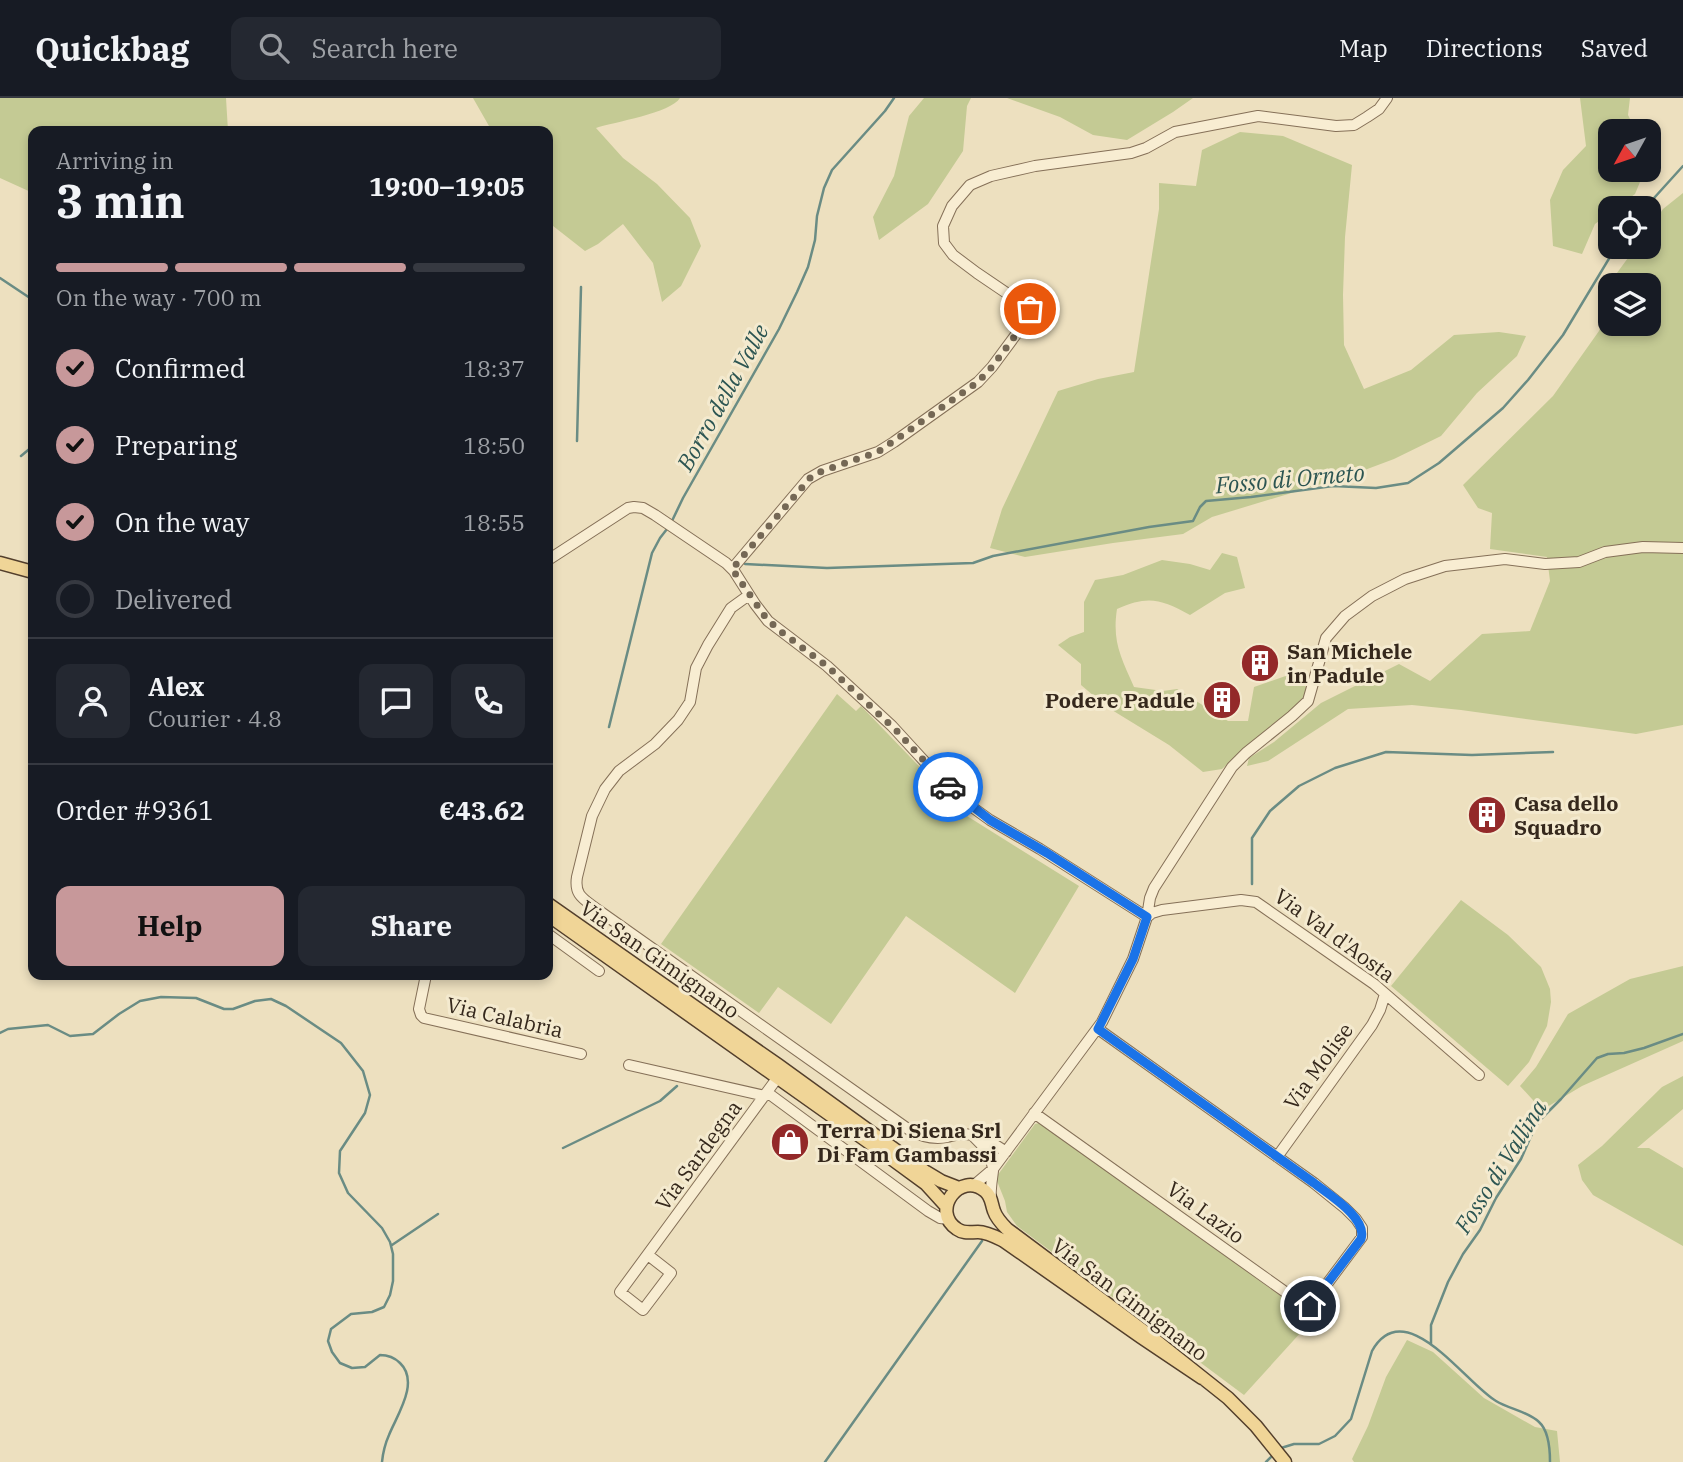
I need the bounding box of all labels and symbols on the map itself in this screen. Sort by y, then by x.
north arrow [1598,119,1661,182]
pin [1000,279,1060,339]
water label: Borro della Valle [669,318,775,477]
water label: Fosso di Orneto [1213,457,1366,500]
place label: San Michele in Padule [1287,637,1412,689]
building icon: San Michele in Padule [1239,642,1281,684]
building icon: Podere Padule [1201,679,1243,721]
place label: Podere Padule [1045,686,1195,714]
courier [913,752,983,822]
place label: Casa dello Squadro [1514,789,1618,841]
building icon: Casa dello Squadro [1466,794,1508,836]
street label: Via Val d'Aosta [1269,882,1401,988]
street label: Via San Gimignano [575,893,745,1025]
street label: Via Calabria [444,990,566,1044]
street label: Via Molise [1277,1017,1359,1115]
water label: Fosso di Vallina [1446,1093,1553,1239]
street label: Via Sardegna [648,1094,748,1216]
place label: Terra Di Siena Srl Di Fam Gambassi [817,1116,1001,1168]
shop icon: Terra Di Siena Srl Di Fam Gambassi [769,1121,811,1163]
street label: Via Lazio [1162,1174,1250,1250]
street label: Via San Gimignano [1046,1231,1214,1367]
pin [1280,1276,1340,1336]

